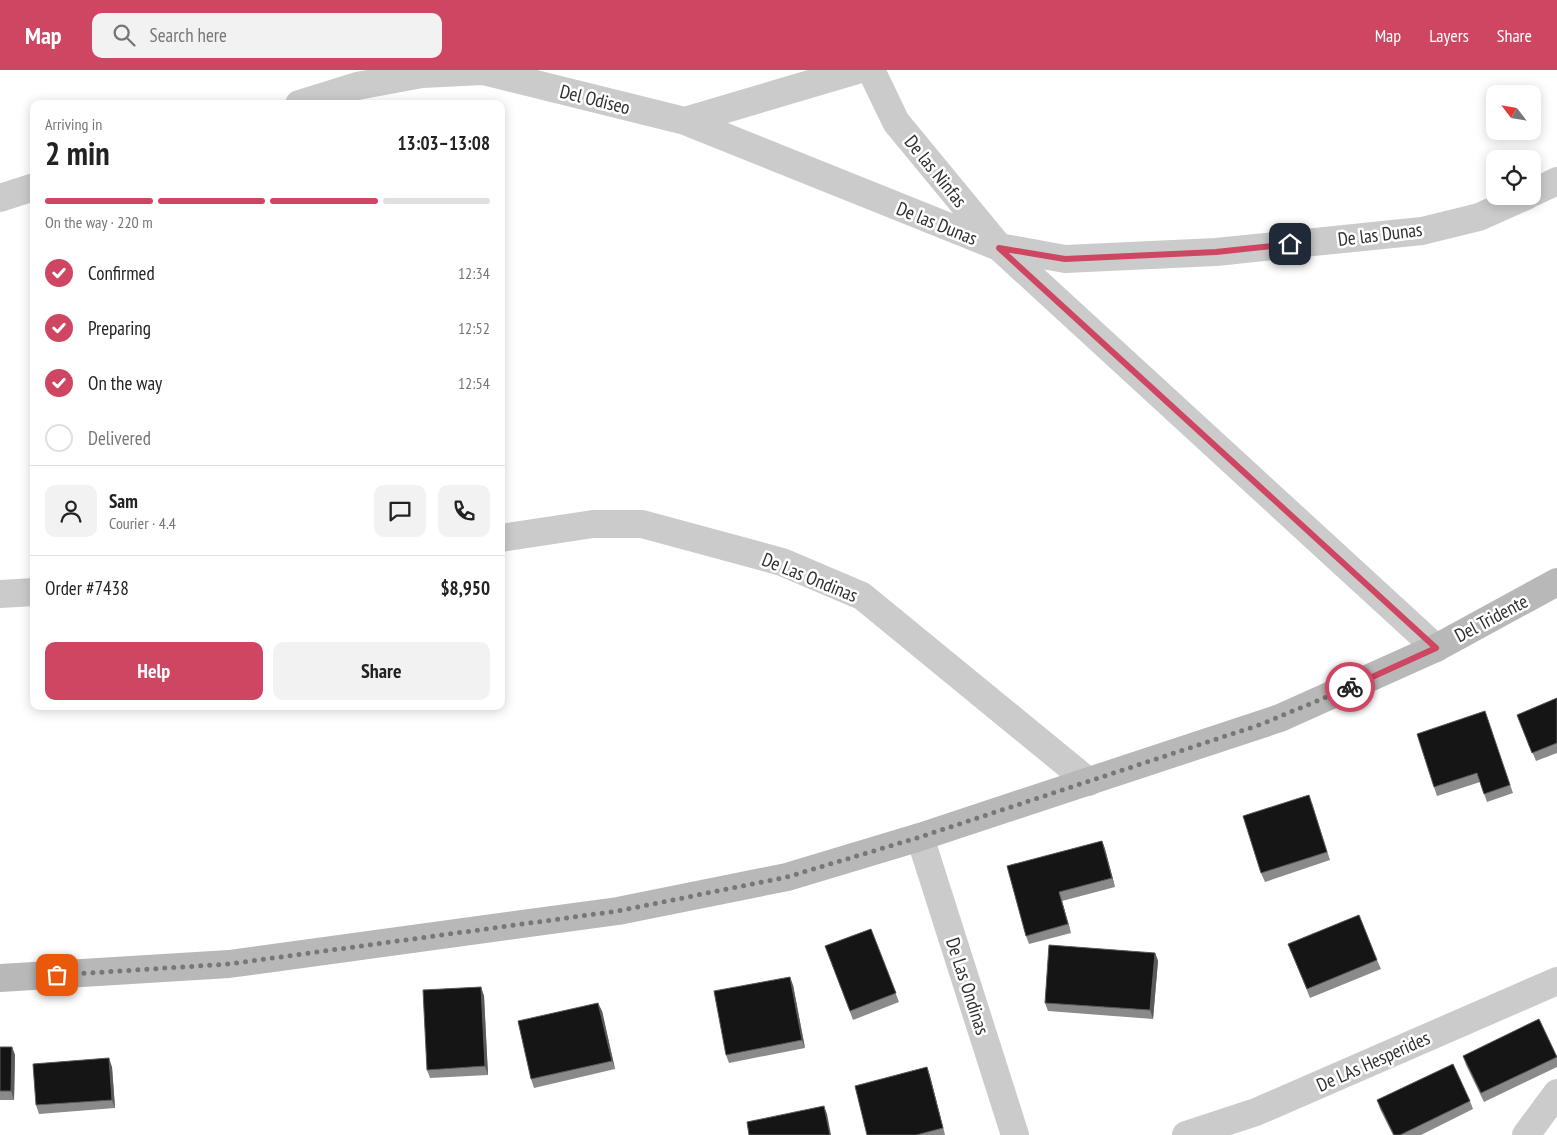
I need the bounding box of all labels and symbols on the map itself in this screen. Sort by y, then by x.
street label: Del Odiseo [557,79,633,119]
north arrow [1486,85,1541,140]
street label: De las Ninfas [900,130,972,212]
street label: De las Dunas [893,196,981,250]
street label: De las Dunas [1336,217,1424,251]
pin [1269,223,1311,265]
street label: De Las Ondinas [759,547,861,607]
street label: Del Tridente [1450,589,1532,647]
courier [1325,662,1375,712]
street label: De Las Ondinas [941,934,995,1038]
pin [36,954,78,996]
street label: De LAs Hesperides [1313,1025,1433,1097]

